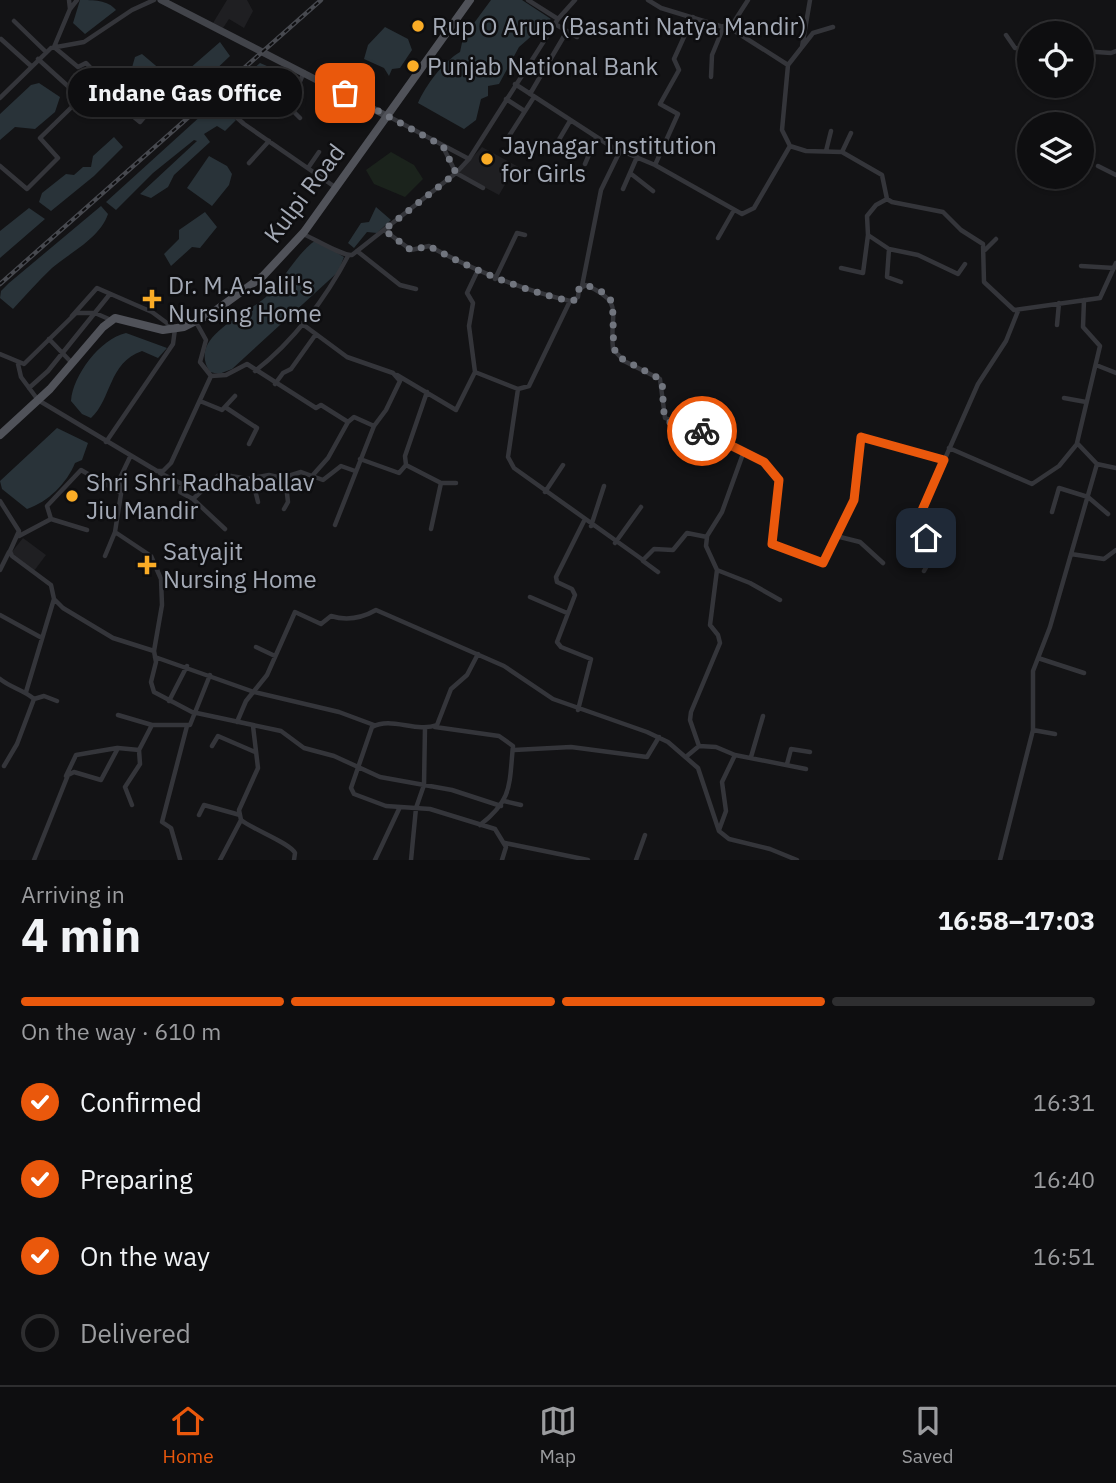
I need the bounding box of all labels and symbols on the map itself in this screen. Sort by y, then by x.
place label: Rup O Arup (Basanti Natya Mandir) [432,10,806,42]
marker: Rup O Arup (Basanti Natya Mandir) [410,18,426,34]
place label: Punjab National Bank [427,50,659,82]
marker: Punjab National Bank [405,58,421,74]
pin [315,63,375,123]
callout: Indane Gas Office [68,68,303,118]
place label: Jaynagar Institution for Girls [501,129,717,189]
street label: Kulpi Road [256,137,352,249]
marker: Jaynagar Institution for Girls [479,151,495,167]
place label: Dr. M.A.Jalil's Nursing Home [168,269,322,329]
marker: Dr. M.A.Jalil's Nursing Home [142,289,162,309]
courier [667,396,737,466]
place label: Shri Shri Radhaballav Jiu Mandir [86,466,315,526]
marker: Shri Shri Radhaballav Jiu Mandir [64,488,80,504]
pin [896,508,956,568]
place label: Satyajit Nursing Home [163,535,317,595]
marker: Satyajit Nursing Home [137,555,157,575]

